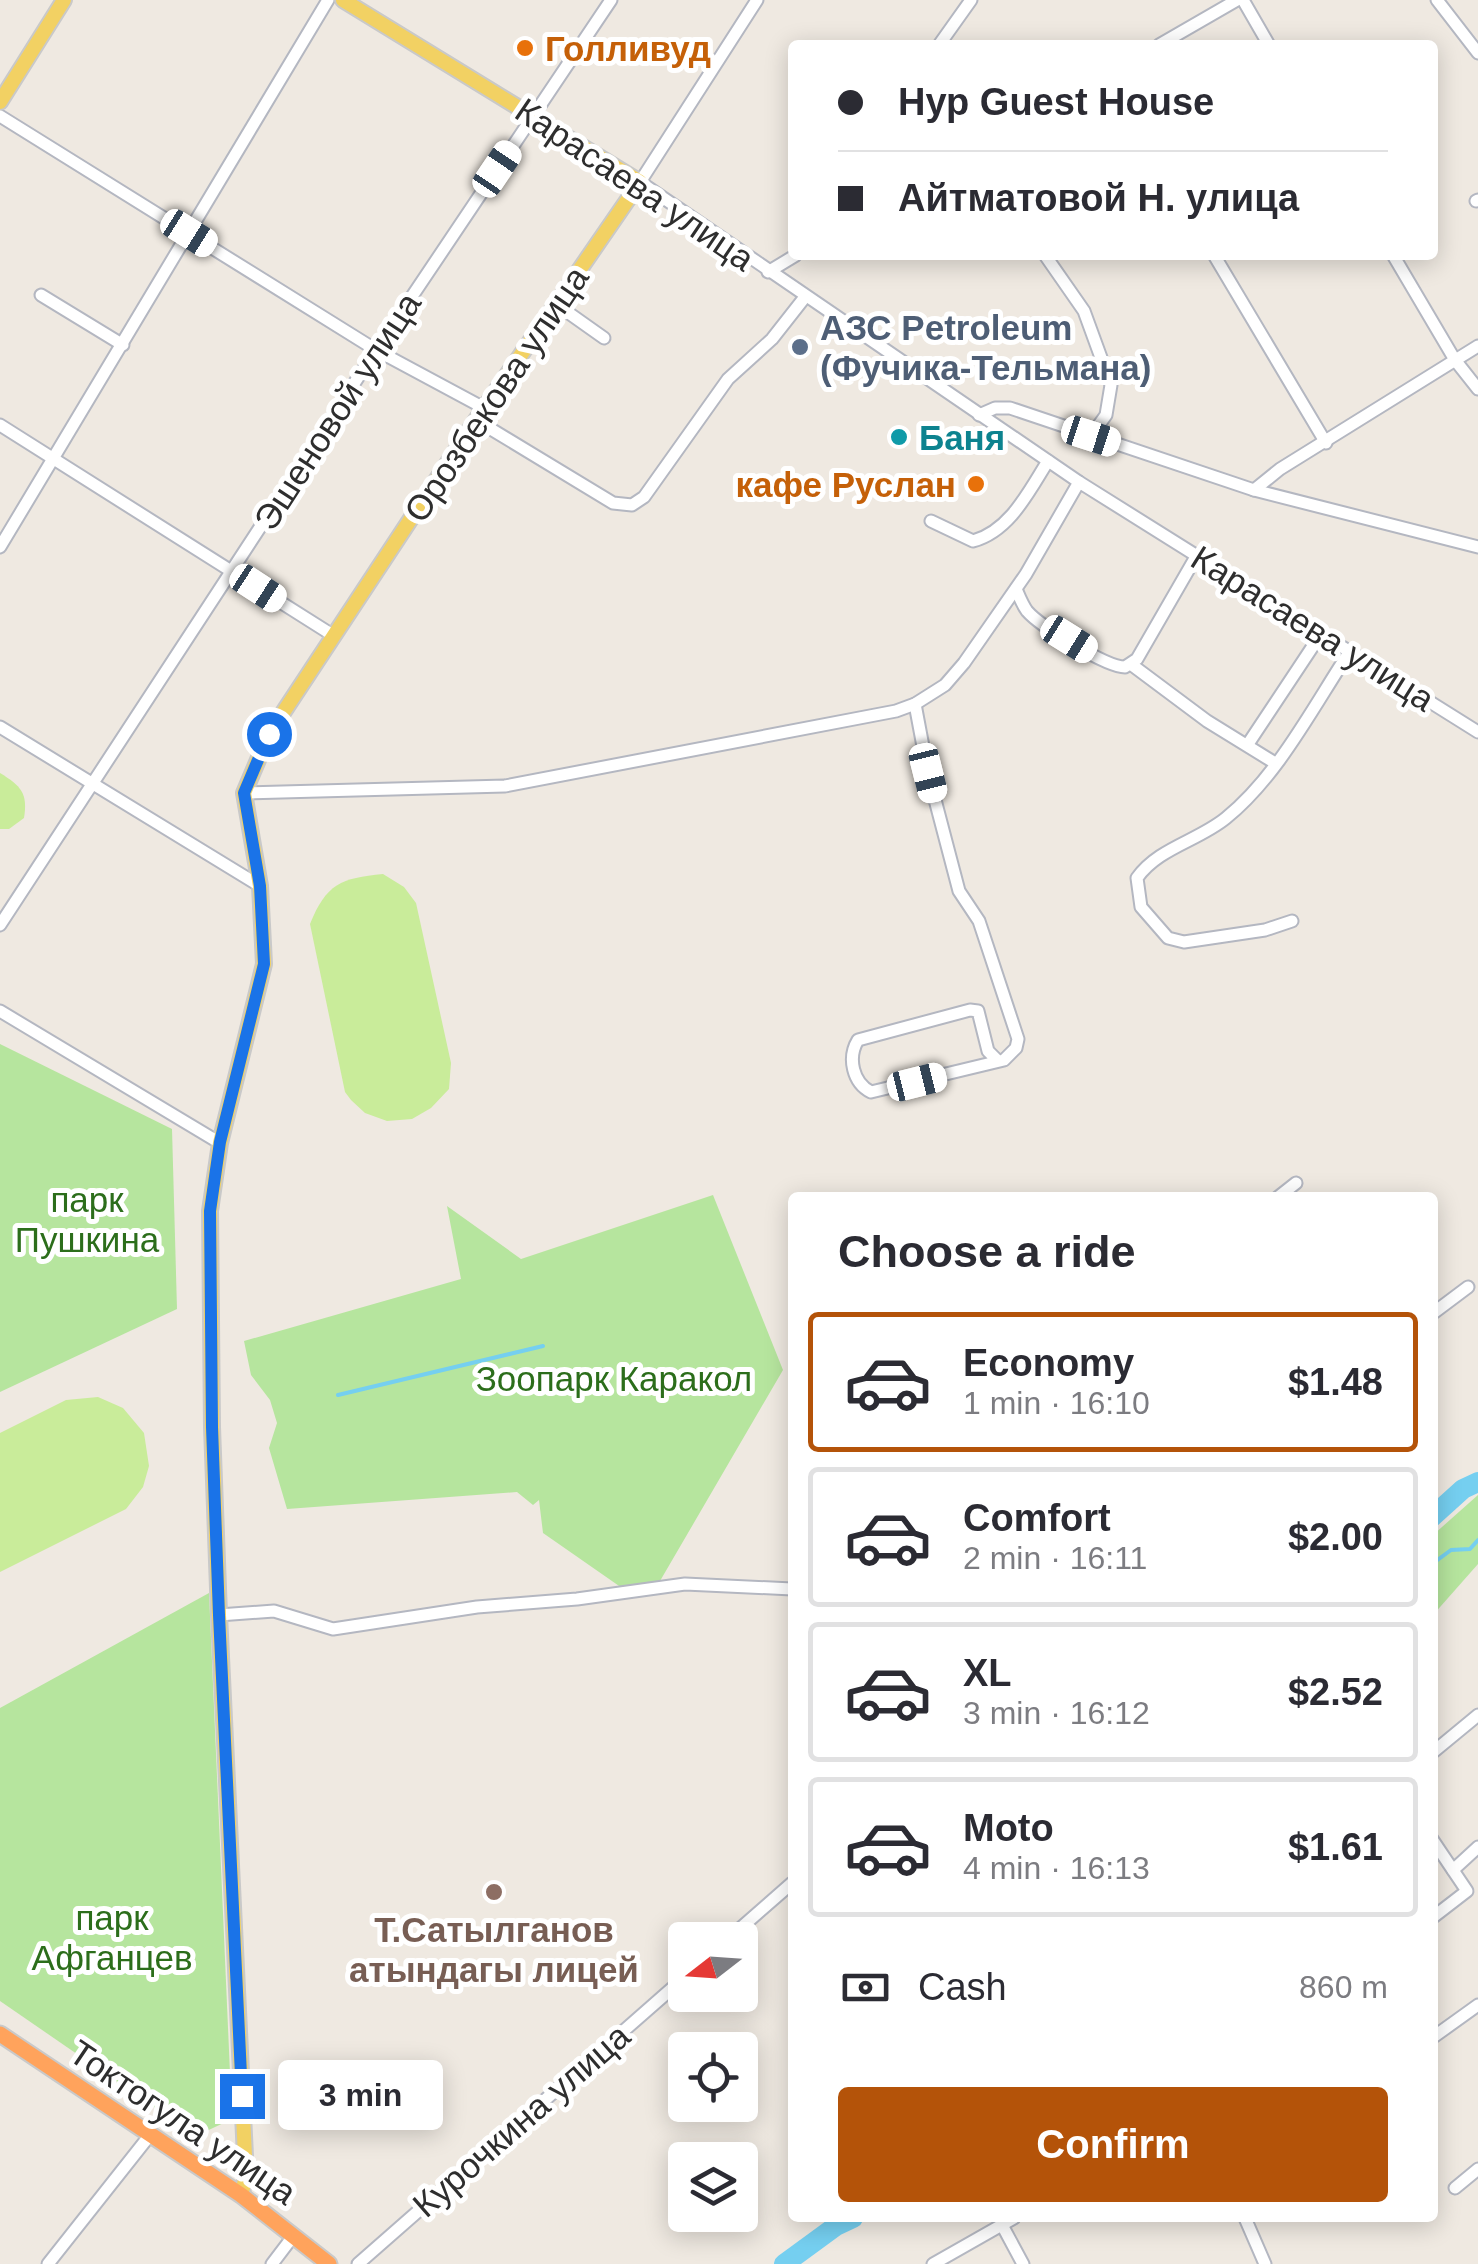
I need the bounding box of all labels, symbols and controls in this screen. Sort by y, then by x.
place label: Голливуд [545,29,711,68]
marker: Голливуд [514,37,536,59]
text: Нур Guest House [898,81,1214,123]
street label: Карасаева улица [509,90,762,278]
car [468,136,526,202]
text: Айтматовой Н. улица [898,177,1299,219]
car [156,204,222,262]
street label: Орозбекова улица [396,259,596,529]
street label: Эшеновой улица [246,285,428,537]
place label: АЗС Petroleum (Фучика-Тельмана) [820,308,1151,387]
marker: АЗС Petroleum (Фучика-Тельмана) [789,336,811,358]
car [1058,412,1124,460]
place label: Баня [919,418,1005,457]
marker: Баня [888,426,910,448]
place label: кафе Руслан [735,465,956,504]
marker: кафе Руслан [965,473,987,495]
street label: Карасаева улица [1184,538,1442,719]
car [225,559,291,617]
car [1036,610,1102,668]
route start [247,712,292,757]
car [906,740,950,806]
car [884,1060,950,1104]
park label: парк Пушкина [15,1180,160,1259]
text: Choose a ride [838,1226,1136,1277]
icon: car [843,1337,933,1427]
text: Economy [963,1342,1134,1384]
park label: Зоопарк Каракол [476,1359,752,1398]
text: $1.48 [1288,1361,1383,1403]
text: 1 min · 16:10 [963,1385,1150,1421]
icon: car [843,1492,933,1582]
text: Comfort [963,1497,1111,1539]
text: $2.00 [1288,1516,1383,1558]
text: 2 min · 16:11 [963,1540,1147,1576]
icon: car [843,1647,933,1737]
text: XL [963,1652,1012,1694]
text: $2.52 [1288,1671,1383,1713]
text: 3 min · 16:12 [963,1695,1150,1731]
icon: car [843,1802,933,1892]
text: Moto [963,1807,1054,1849]
text: $1.61 [1288,1826,1383,1868]
text: 4 min · 16:13 [963,1850,1150,1886]
marker: Т.Сатылганов атындагы лицей [483,1881,505,1903]
park label: парк Афганцев [31,1898,193,1977]
place label: Т.Сатылганов атындагы лицей [349,1910,639,1989]
north arrow [668,1922,758,2012]
map controls [668,1922,758,2232]
icon: cash [838,1960,893,2015]
text: Cash [918,1966,1007,2008]
text: 860 m [1299,1969,1388,2005]
street label: Курочкина улица [405,2015,637,2224]
street label: Токтогула улица [63,2032,304,2212]
button: locate [668,2032,758,2122]
callout: 3 min [277,2061,442,2131]
route end [220,2074,265,2119]
text: 3 min [319,2077,402,2113]
button: Confirm [838,2087,1388,2202]
button: layers [668,2142,758,2232]

